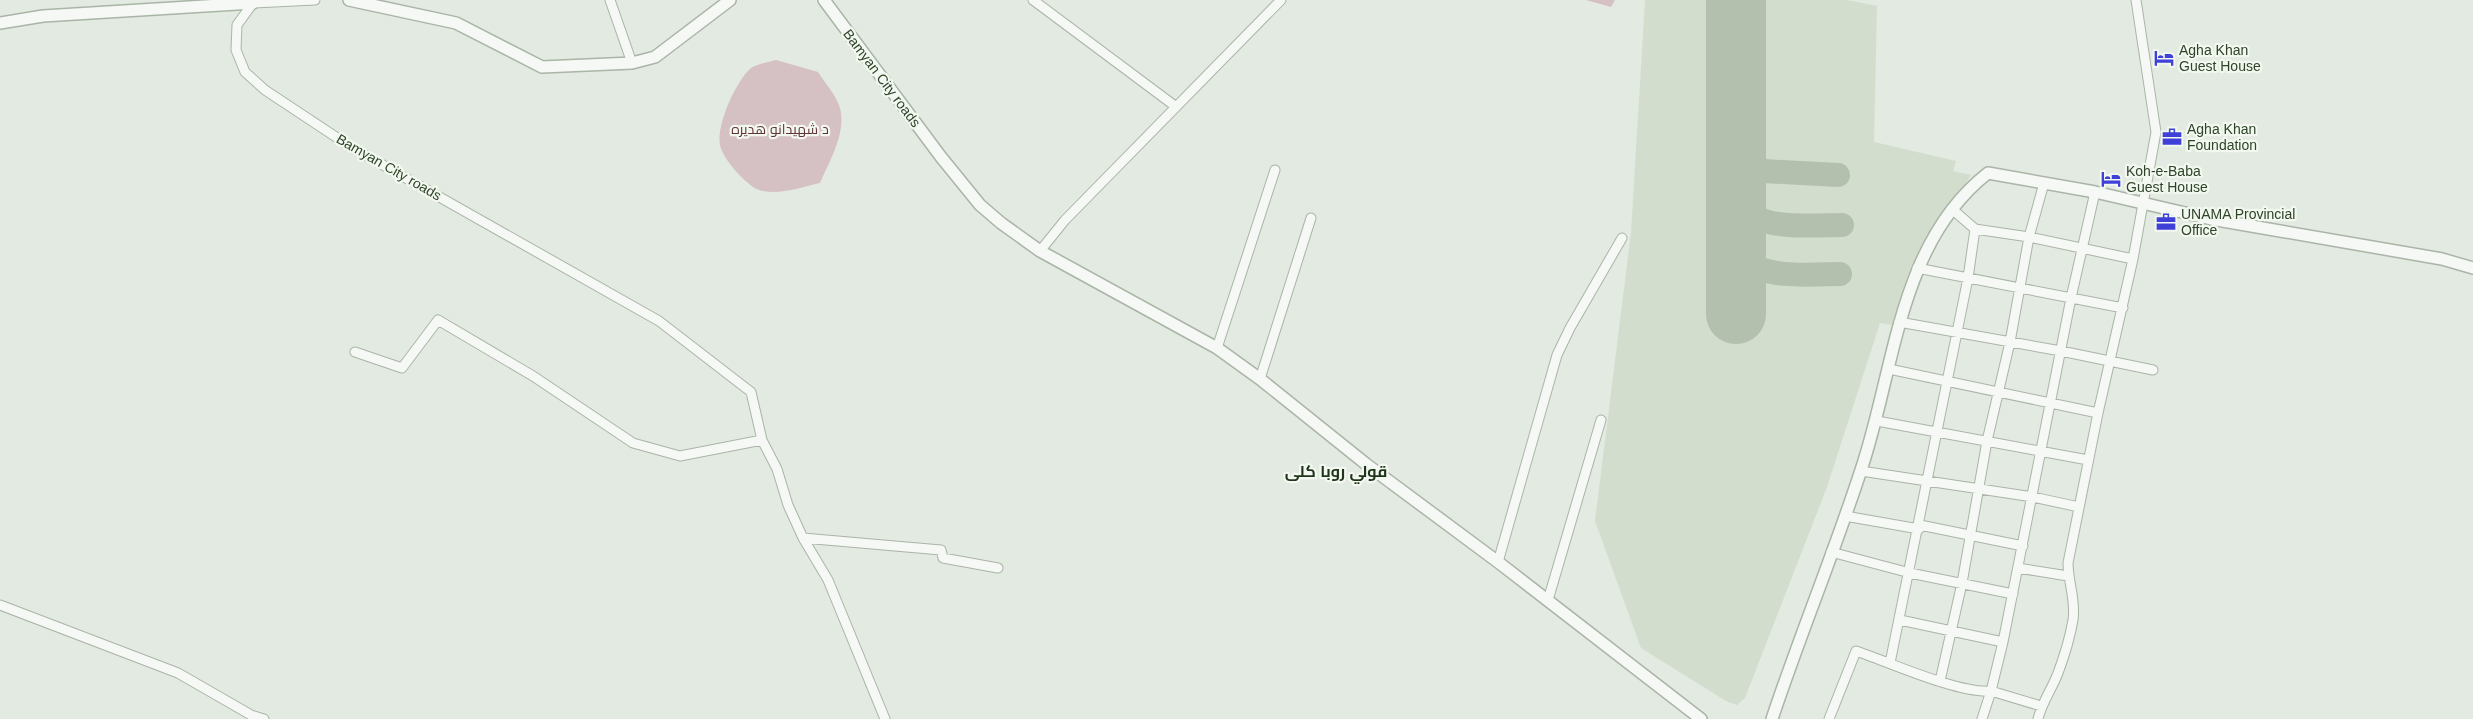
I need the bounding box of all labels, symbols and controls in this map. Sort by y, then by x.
street label: Bamyan City roads [840,26,924,130]
place label: Agha Khan Guest House [2179,42,2261,74]
hotel icon: Agha Khan Guest House [2153,47,2175,69]
park label: د شهیدانو هدیره [731,121,829,137]
place label: Agha Khan Foundation [2187,121,2257,153]
office icon: Agha Khan Foundation [2161,126,2183,148]
street label: Bamyan City roads [334,131,444,203]
place label: Koh-e-Baba Guest House [2126,163,2208,195]
hotel icon: Koh-e-Baba Guest House [2100,168,2122,190]
place label: UNAMA Provincial Office [2181,206,2295,238]
office icon: UNAMA Provincial Office [2155,211,2177,233]
district label: قولي روبا کلی [1285,463,1387,484]

